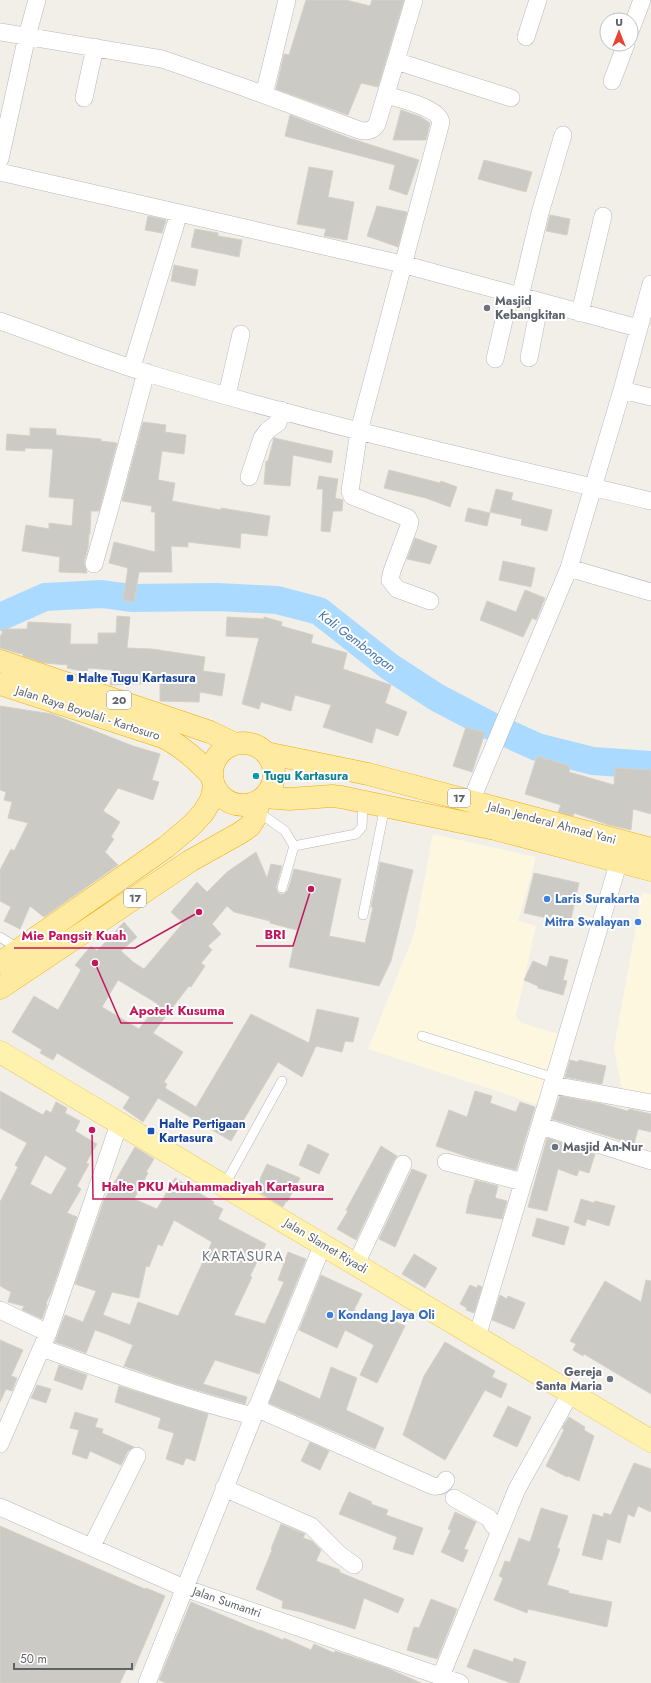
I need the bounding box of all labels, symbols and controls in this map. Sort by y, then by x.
north arrow [599,12,639,52]
text: U [615,14,623,30]
place label: Masjid Kebangkitan [495,292,566,324]
marker: Masjid Kebangkitan [482,303,492,313]
water label: Kali Gembongan [314,606,400,677]
place label: Halte Tugu Kartasura [78,669,196,687]
marker: Halte Tugu Kartasura [65,673,75,683]
street label: Jalan Raya Boyolali - Kartosuro [12,681,163,745]
road number: 20 [107,691,131,709]
place label: Tugu Kartasura [264,767,348,785]
marker: Tugu Kartasura [251,771,261,781]
road number: 17 [448,789,470,807]
street label: Jalan Jenderal Ahmad Yani [484,797,618,849]
road number: 17 [124,889,146,907]
place label: Laris Surakarta [555,890,640,908]
marker: Laris Surakarta [542,894,552,904]
place label: Mitra Swalayan [545,913,630,931]
marker: Mitra Swalayan [633,917,643,927]
callout: BRI [256,921,293,946]
callout: Mie Pangsit Kuah [14,923,135,948]
text: BRI [264,925,286,944]
text: Mie Pangsit Kuah [22,926,126,945]
callout: Apotek Kusuma [121,998,233,1023]
text: Apotek Kusuma [128,1001,225,1020]
place label: Halte Pertigaan Kartasura [159,1115,246,1147]
marker: Halte Pertigaan Kartasura [146,1126,156,1136]
place label: Masjid An-Nur [563,1138,643,1156]
marker: Masjid An-Nur [550,1142,560,1152]
callout: Halte PKU Muhammadiyah Kartasura [93,1174,333,1199]
text: Halte PKU Muhammadiyah Kartasura [101,1177,325,1196]
street label: Jalan Slamet Riyadi [279,1213,371,1278]
district label: KARTASURA [202,1246,284,1266]
place label: Kondang Jaya Oli [338,1306,435,1324]
marker: Kondang Jaya Oli [325,1310,335,1320]
place label: Gereja Santa Maria [535,1363,602,1395]
marker: Gereja Santa Maria [605,1374,615,1384]
street label: Jalan Sumantri [188,1581,264,1622]
scale bar [14,1645,132,1671]
text: 50 m [20,1650,47,1668]

